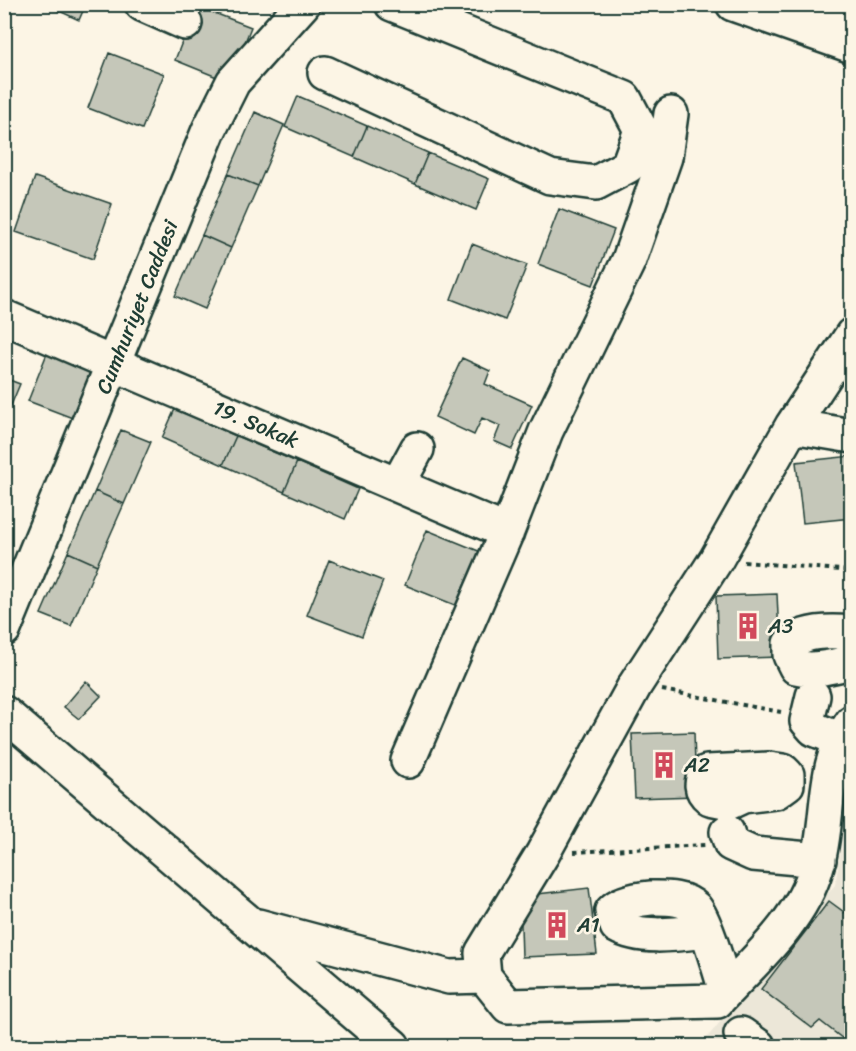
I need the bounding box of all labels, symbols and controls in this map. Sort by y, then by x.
street label: Cumhuriyet Caddesi [85,213,190,400]
street label: 19. Sokak [207,389,305,459]
place label: A3 [767,607,794,645]
building icon: A3 [733,611,763,641]
place label: A2 [683,746,710,784]
building icon: A2 [649,750,679,780]
place label: A1 [576,906,600,944]
building icon: A1 [542,910,572,940]

